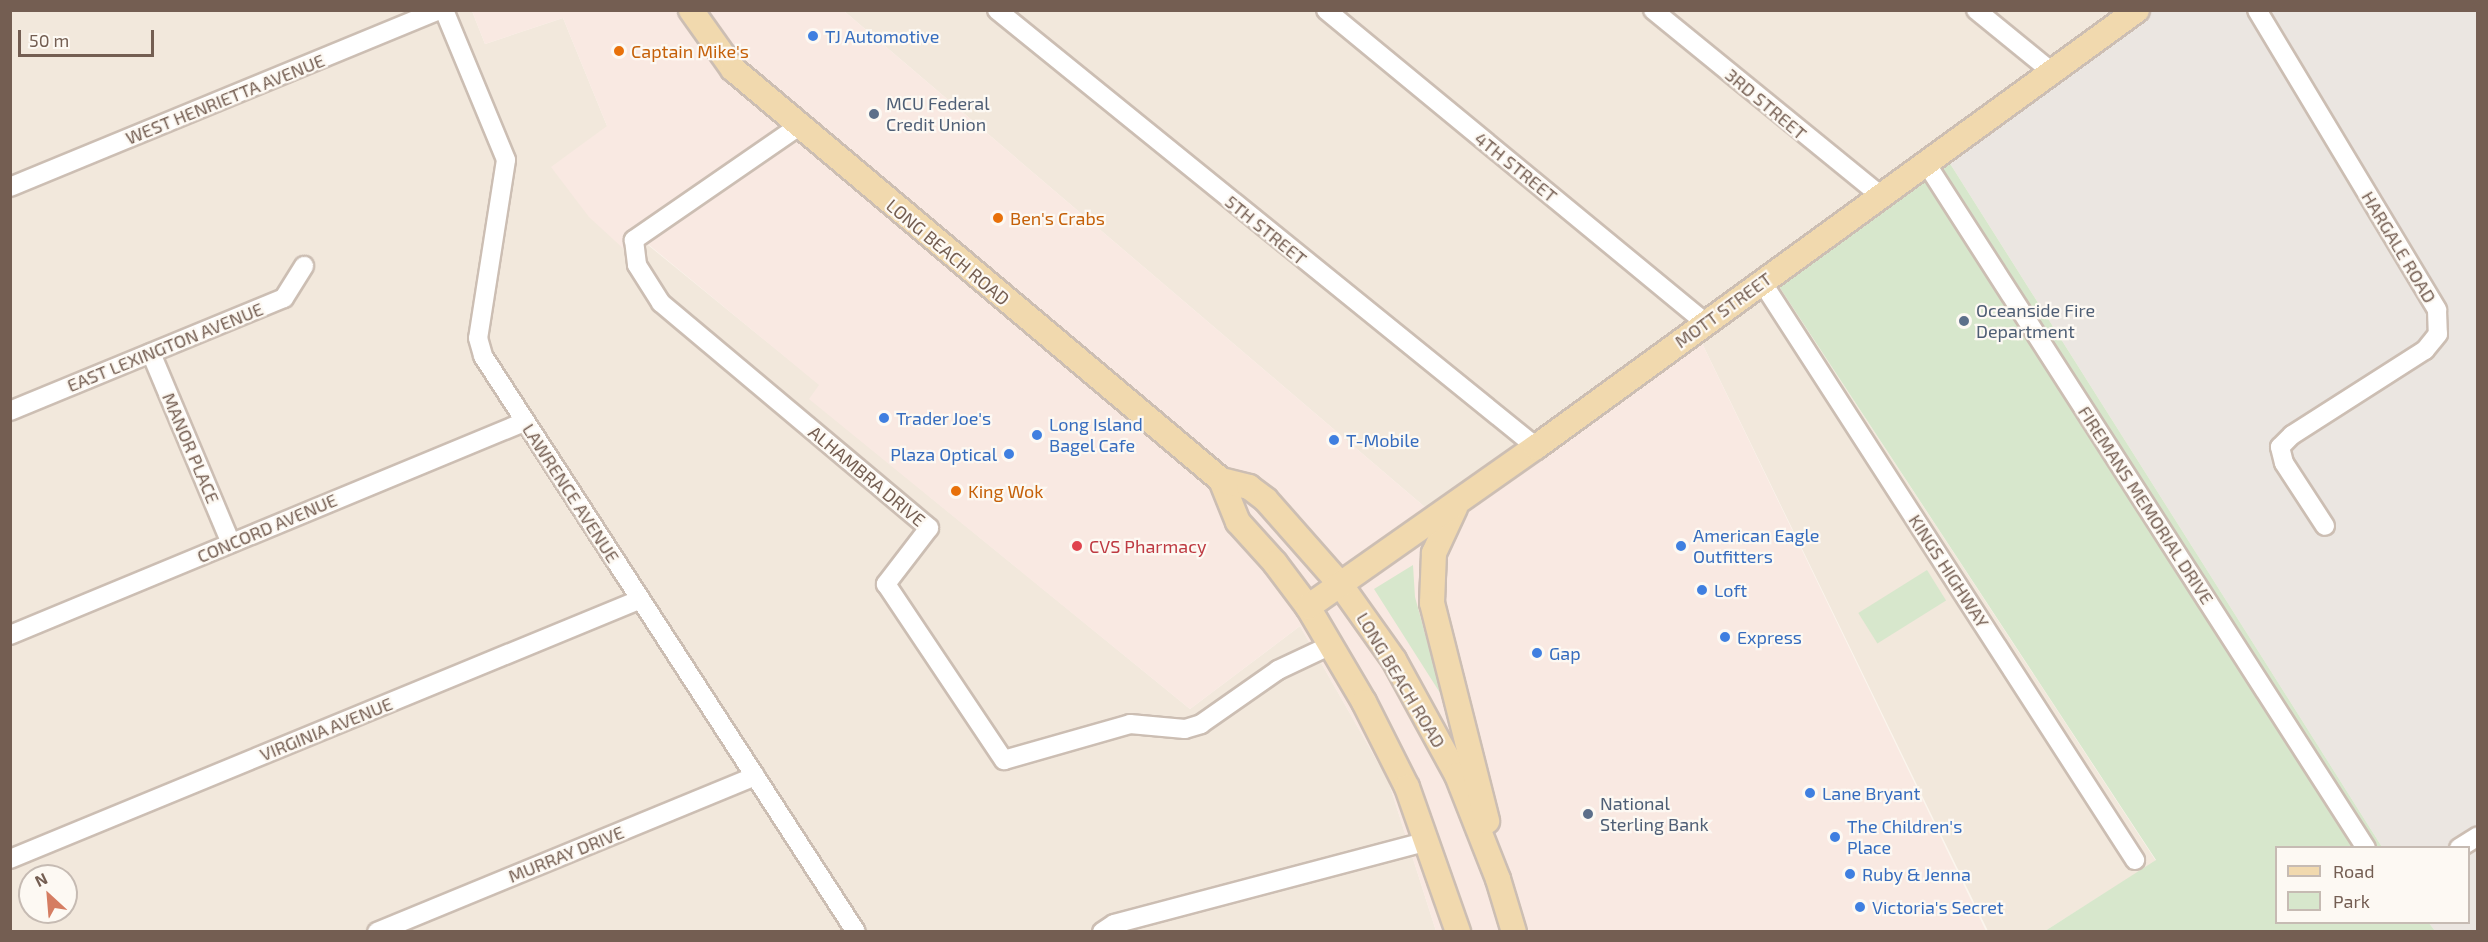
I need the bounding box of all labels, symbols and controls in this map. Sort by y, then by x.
scale bar [21,18,158,56]
place label: TJ Automotive [825,25,940,47]
text: 50 m [29,29,69,51]
marker: TJ Automotive [806,29,820,43]
place label: Captain Mike's [631,40,749,62]
marker: Captain Mike's [612,44,626,58]
street label: WEST HENRIETTA AVENUE [122,49,328,149]
street label: 3RD STREET [1721,64,1811,144]
place label: MCU Federal Credit Union [886,93,990,136]
marker: MCU Federal Credit Union [867,107,881,121]
street label: 4TH STREET [1470,127,1562,207]
street label: HARGALE ROAD [2357,187,2441,307]
street label: 5TH STREET [1221,191,1311,269]
street label: LONG BEACH ROAD [882,194,1014,310]
place label: Ben's Crabs [1010,207,1105,229]
marker: Ben's Crabs [991,211,1005,225]
street label: MOTT STREET [1670,268,1776,352]
street label: EAST LEXINGTON AVENUE [64,298,266,396]
place label: Oceanside Fire Department [1976,300,2095,342]
marker: Oceanside Fire Department [1957,314,1971,328]
street label: MANOR PLACE [158,389,224,507]
street label: FIREMANS MEMORIAL DRIVE [2074,402,2218,608]
place label: Trader Joe's [896,407,992,429]
marker: Trader Joe's [877,411,891,425]
place label: Long Island Bagel Cafe [1049,414,1143,456]
street label: LAWRENCE AVENUE [518,419,624,567]
street label: ALHAMBRA DRIVE [804,421,930,531]
marker: Long Island Bagel Cafe [1030,428,1044,442]
place label: T-Mobile [1346,429,1419,451]
marker: T-Mobile [1327,433,1341,447]
place label: Plaza Optical [890,443,997,465]
marker: Plaza Optical [1002,447,1016,461]
place label: King Wok [968,480,1044,502]
marker: King Wok [949,484,963,498]
street label: CONCORD AVENUE [194,489,340,567]
street label: KINGS HIGHWAY [1904,510,1994,632]
place label: American Eagle Outfitters [1693,525,1819,568]
place label: CVS Pharmacy [1089,535,1206,557]
marker: CVS Pharmacy [1070,539,1084,553]
marker: American Eagle Outfitters [1674,539,1688,553]
place label: Loft [1714,579,1747,601]
marker: Loft [1695,583,1709,597]
street label: LONG BEACH ROAD [1352,608,1450,752]
place label: Express [1737,626,1802,648]
marker: Express [1718,630,1732,644]
place label: Gap [1549,642,1581,664]
marker: Gap [1530,646,1544,660]
street label: VIRGINIA AVENUE [256,692,396,766]
place label: Lane Bryant [1822,782,1920,804]
marker: Lane Bryant [1803,786,1817,800]
place label: National Sterling Bank [1600,793,1709,836]
marker: National Sterling Bank [1581,807,1595,821]
place label: The Children's Place [1847,816,1962,858]
street label: MURRAY DRIVE [505,821,627,887]
marker: The Children's Place [1828,830,1842,844]
legend [2275,846,2470,924]
text: Road [2333,860,2374,882]
place label: Ruby & Jenna [1862,863,1972,885]
north arrow [18,864,78,924]
marker: Ruby & Jenna [1843,867,1857,881]
text: N [31,868,50,890]
text: Park [2333,890,2370,912]
place label: Victoria's Secret [1872,896,2004,918]
marker: Victoria's Secret [1853,900,1867,914]

